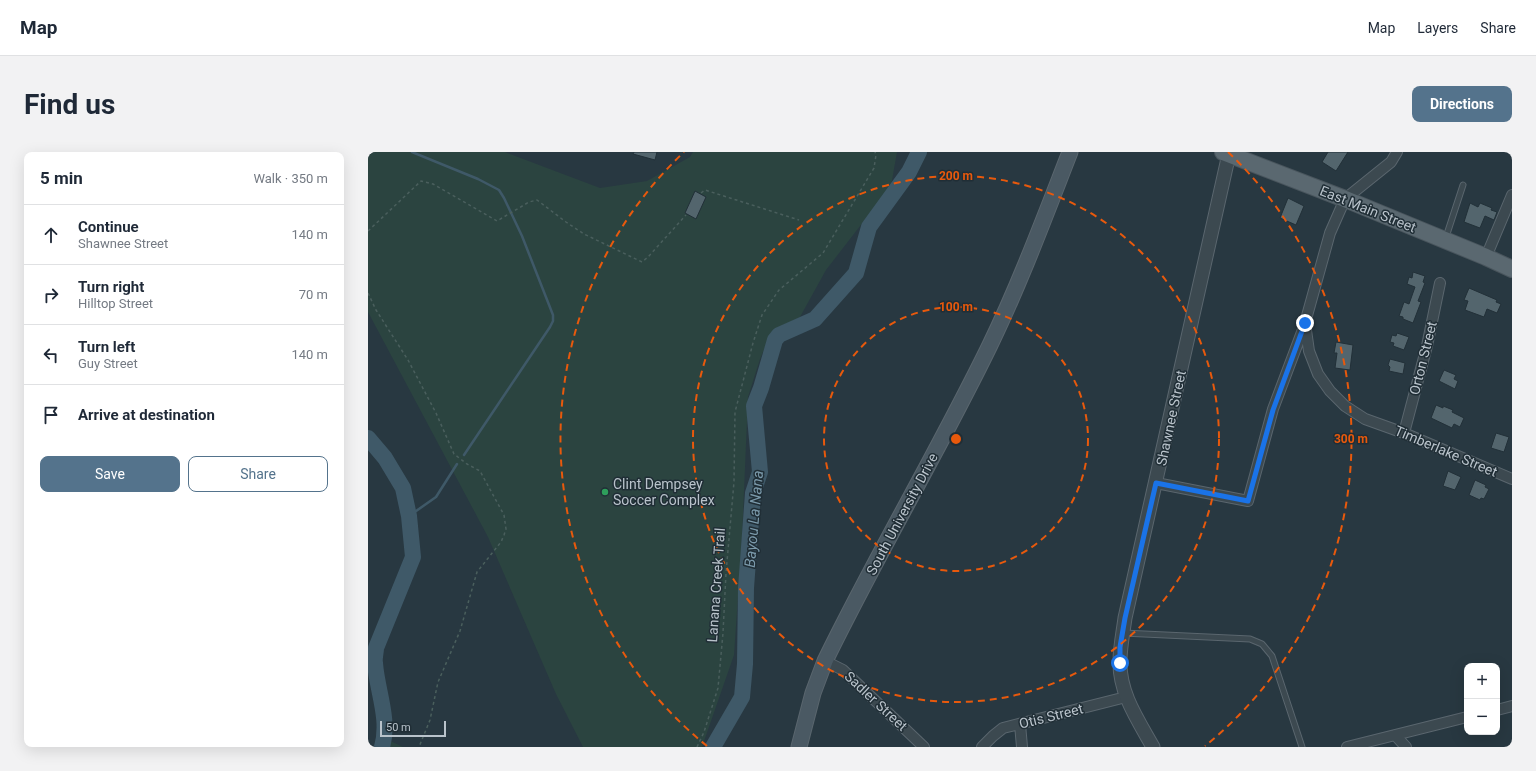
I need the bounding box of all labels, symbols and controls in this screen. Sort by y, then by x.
text: Map [20,16,58,39]
text: Map [1368,20,1395,36]
text: Layers [1417,20,1458,36]
text: Share [1480,20,1516,36]
button: Directions [1412,86,1512,122]
text: Find us [24,88,115,121]
text: 5 min [40,168,83,188]
text: 200 m [939,169,973,183]
text: Walk · 350 m [253,171,328,186]
street label: East Main Street [1318,182,1419,236]
text: Continue [78,218,139,236]
icon: ahead [40,224,62,246]
text: 140 m [291,227,328,242]
text: Shawnee Street [78,236,168,251]
text: Turn right [78,278,144,296]
icon: right [40,284,62,306]
text: 70 m [299,287,328,302]
text: Hilltop Street [78,296,153,311]
text: 100 m [939,300,973,314]
route end [1296,314,1314,332]
street label: Orton Street [1406,319,1440,396]
text: Turn left [78,338,135,356]
icon: left [40,344,62,366]
text: 140 m [291,347,328,362]
text: Guy Street [78,356,138,371]
street label: Shawnee Street [1153,368,1189,467]
icon: arrive [40,404,62,426]
text: Arrive at destination [78,406,215,424]
street label: Timberlake Street [1392,422,1500,480]
centre of rings [949,432,963,446]
text: 300 m [1334,432,1368,446]
street label: South University Drive [863,450,941,578]
button: Save [40,456,180,492]
button: Share [188,456,328,492]
water label: Bayou La Nana [741,470,767,568]
place label: Clint Dempsey Soccer Complex [613,476,715,508]
marker: Clint Dempsey Soccer Complex [600,487,610,497]
street label: Lanana Creek Trail [704,527,728,643]
route start [1111,654,1129,672]
map controls [1464,663,1500,735]
button: + [1464,663,1500,699]
street label: Sadler Street [841,668,911,734]
button: − [1464,699,1500,735]
street label: Otis Street [1017,700,1085,732]
scale bar [380,719,446,738]
text: 50 m [386,721,411,734]

